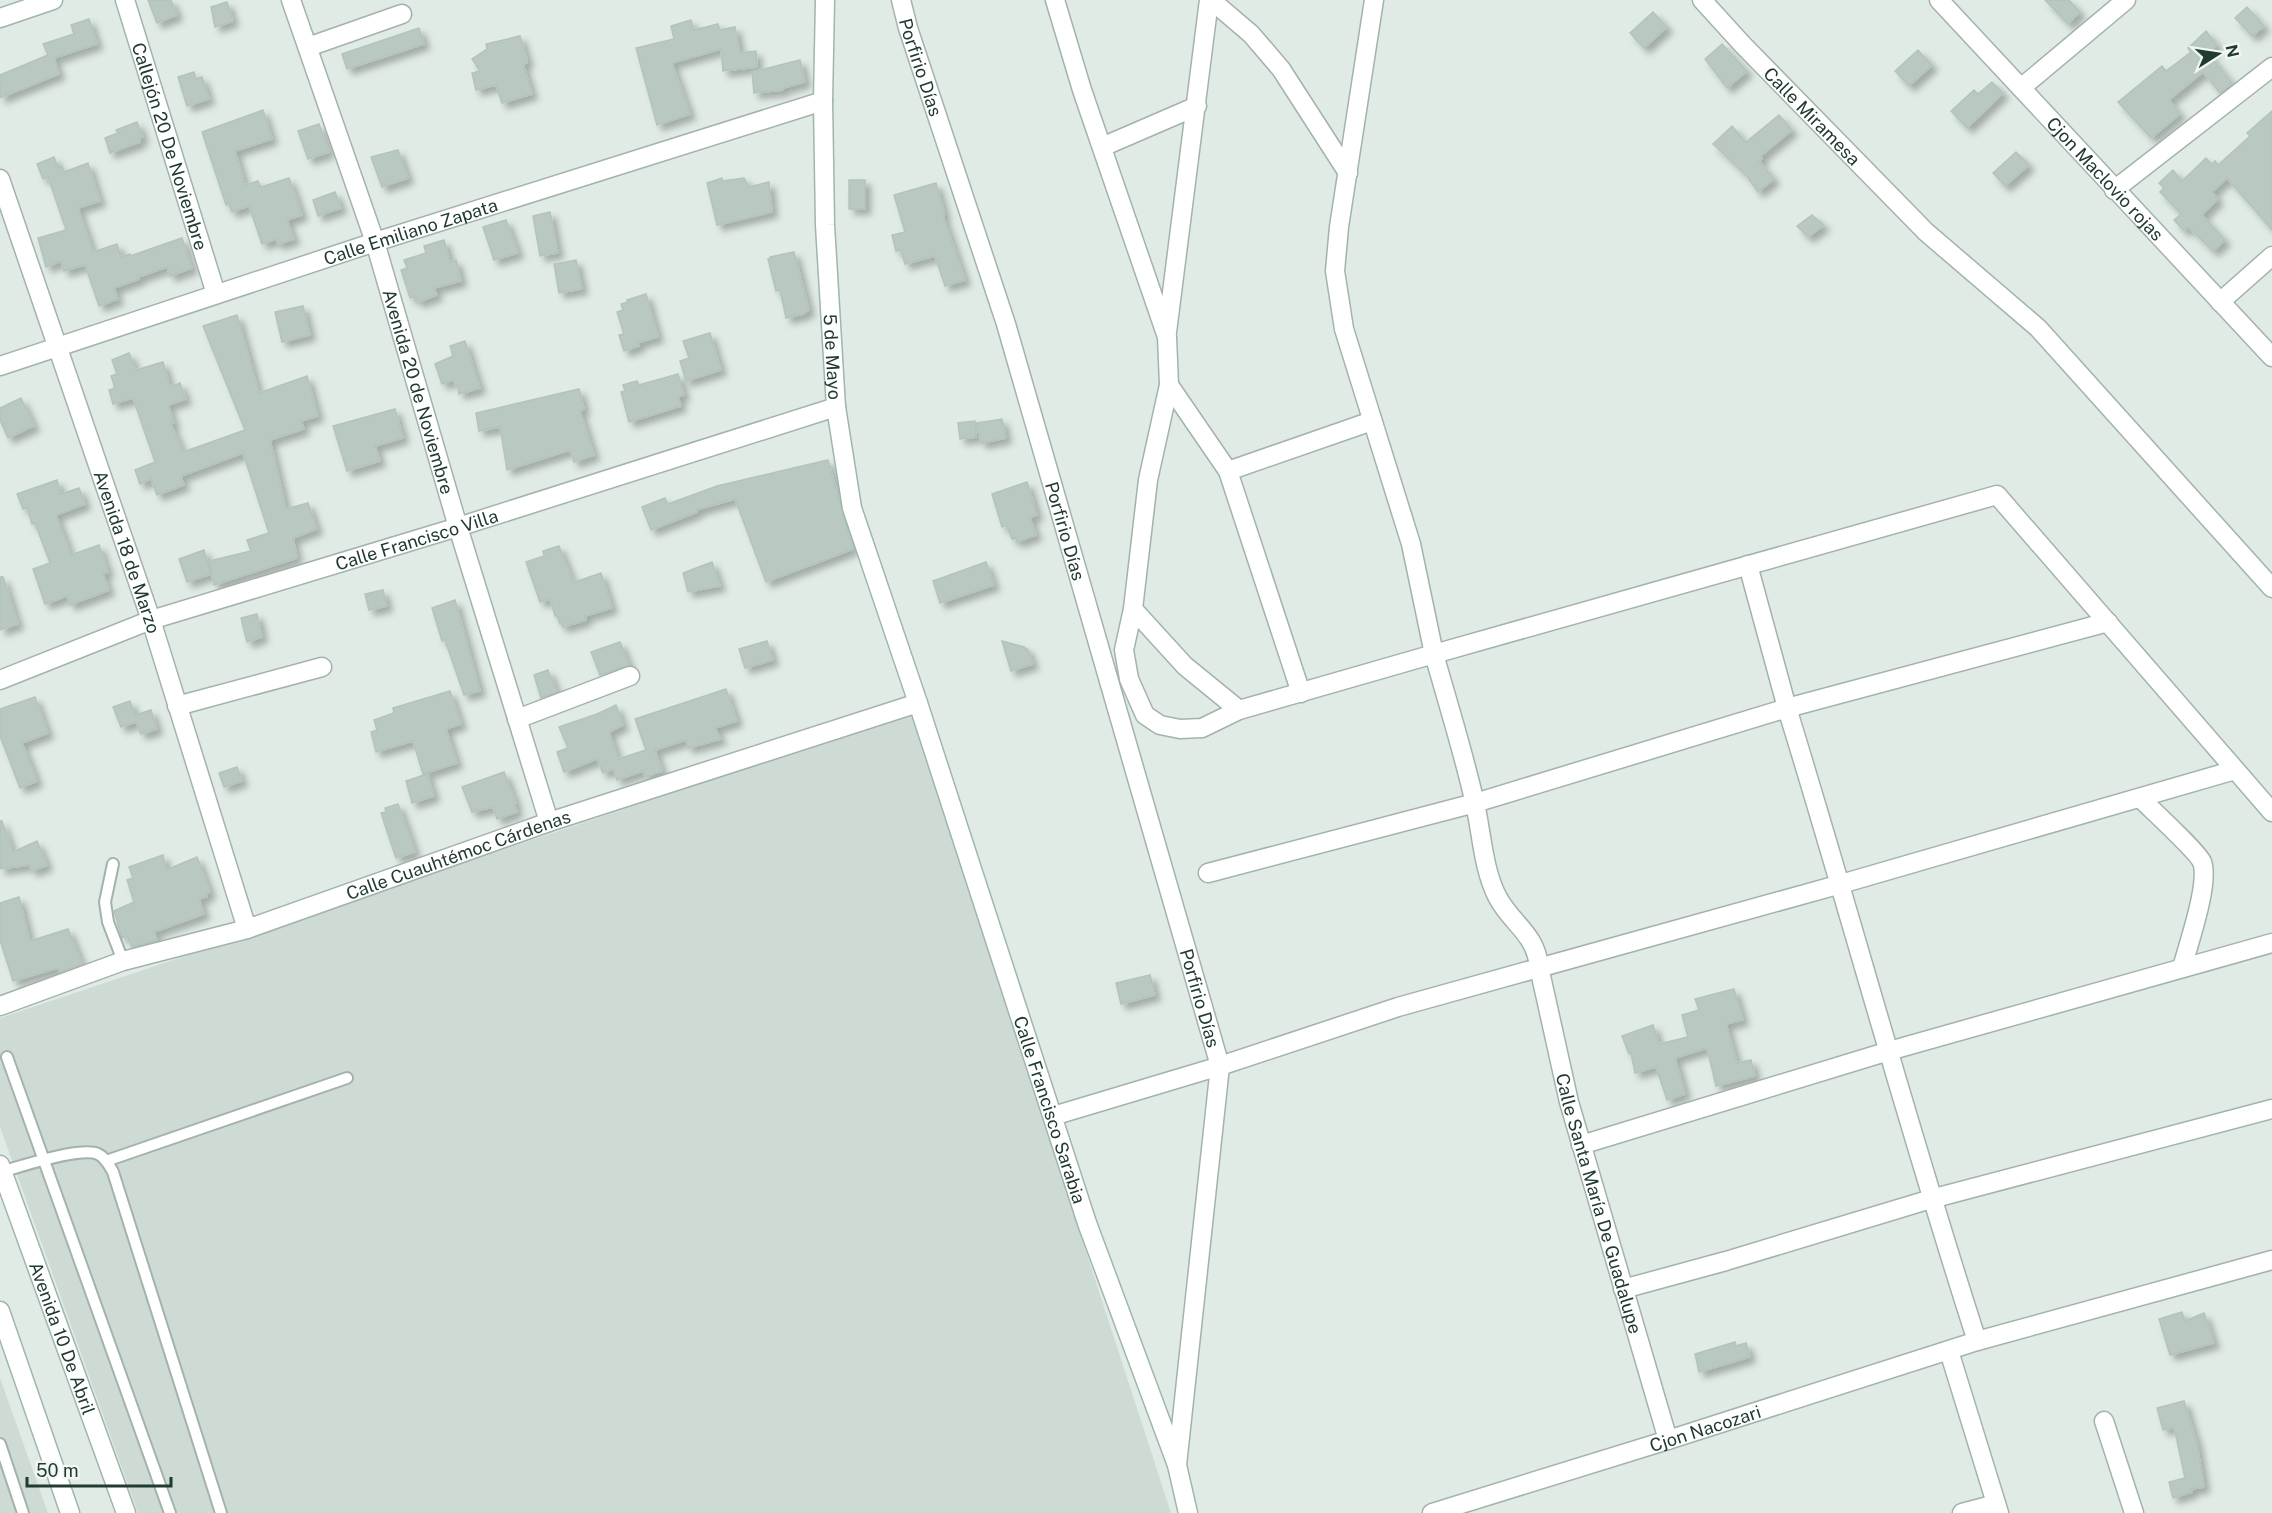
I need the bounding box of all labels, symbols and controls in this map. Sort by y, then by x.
street label: Porfirio Días [895,16,947,119]
north arrow [2188,24,2248,84]
street label: Callejón 20 De Noviembre [128,40,212,252]
text: N [2222,43,2243,59]
street label: Calle Miramesa [1760,62,1865,169]
street label: Cjon Maclovio rojas [2043,112,2168,245]
street label: Calle Emiliano Zapata [321,194,500,269]
street label: Avenida 20 de Noviembre [379,287,458,497]
street label: 5 de Mayo [820,313,846,400]
street label: Avenida 18 de Marzo [90,468,165,636]
street label: Porfirio Días [1041,479,1090,583]
street label: Calle Francisco Villa [333,505,500,574]
street label: Calle Cuauhtémoc Cárdenas [343,805,573,904]
street label: Porfirio Días [1176,946,1225,1050]
street label: Calle Francisco Sarabia [1010,1013,1090,1206]
street label: Calle Santa María De Guadalupe [1552,1071,1647,1336]
street label: Avenida 10 De Abril [25,1259,100,1417]
street label: Cjon Nacozari [1647,1400,1763,1456]
scale bar [27,1450,171,1488]
text: 50 m [36,1460,79,1481]

